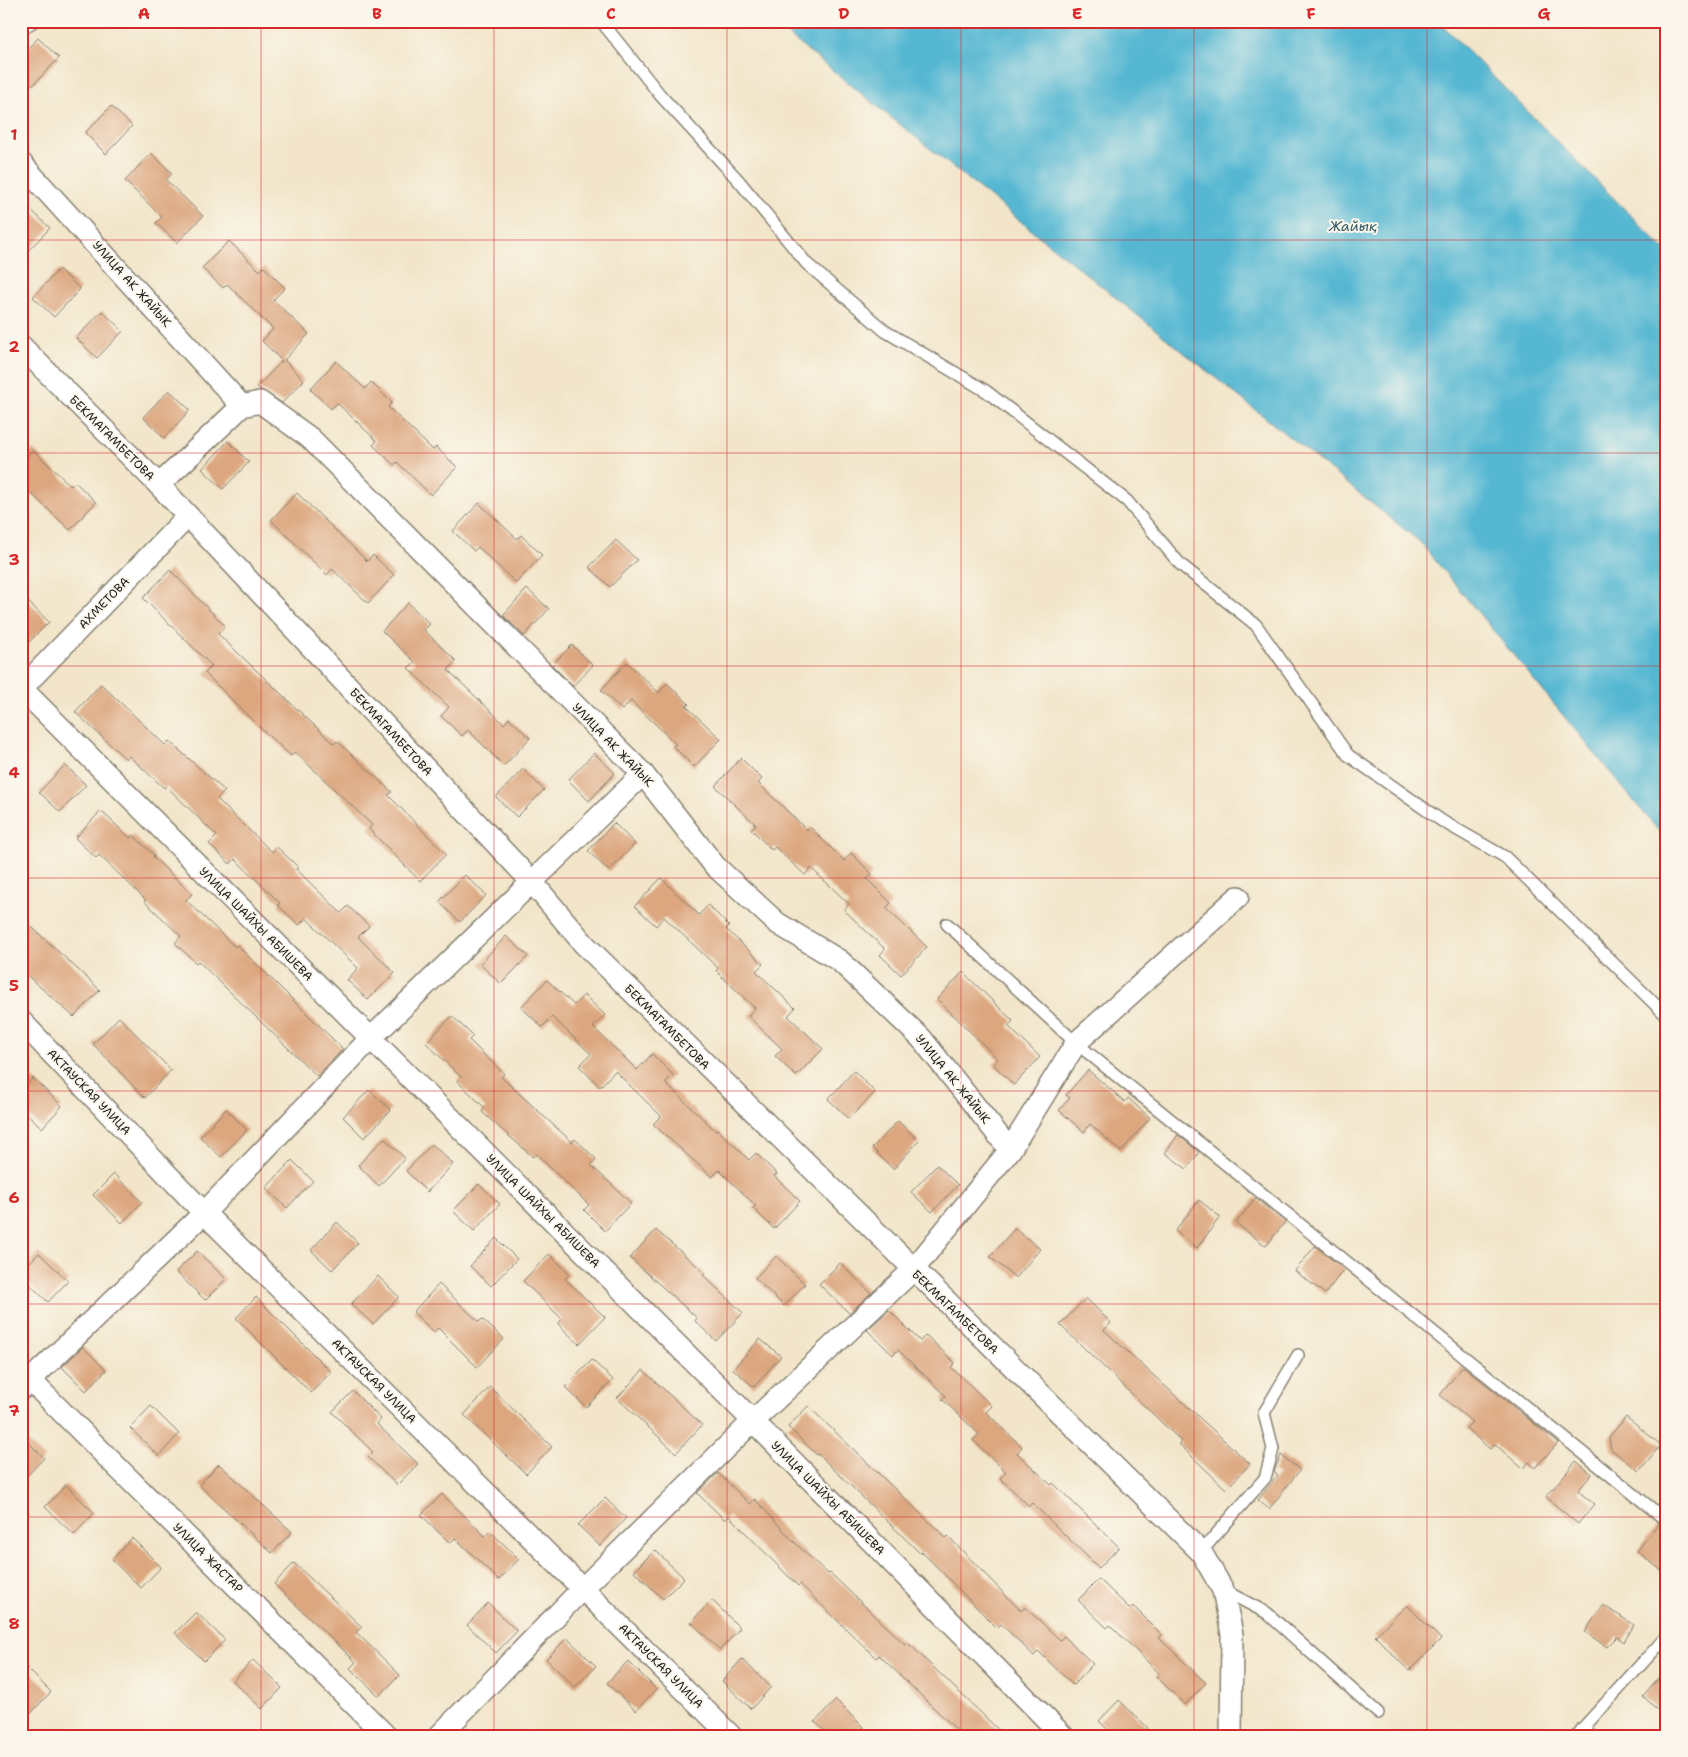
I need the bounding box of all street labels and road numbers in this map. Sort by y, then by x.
street label: УЛИЦА АК ЖАЙЫК [89,238,175,331]
street label: БЕКМАГАМБЕТОВА [66,392,158,484]
street label: АХМЕТОВА [75,573,133,632]
street label: БЕКМАГАМБЕТОВА [346,685,436,780]
street label: УЛИЦА АК ЖАЙЫК [569,700,657,791]
street label: УЛИЦА ШАЙХЫ АБИШЕВА [196,864,317,985]
street label: БЕКМАГАМБЕТОВА [621,981,713,1073]
street label: УЛИЦА АК ЖАЙЫК [912,1031,994,1127]
street label: АКТАУСКАЯ УЛИЦА [44,1046,134,1139]
street label: УЛИЦА ШАЙХЫ АБИШЕВА [483,1151,604,1272]
street label: БЕКМАГАМБЕТОВА [908,1266,1002,1358]
street label: АКТАУСКАЯ УЛИЦА [328,1335,420,1427]
street label: УЛИЦА ШАЙХЫ АБИШЕВА [768,1438,889,1559]
street label: УЛИЦА ЖАСТАР [170,1520,246,1596]
street label: АКТАУСКАЯ УЛИЦА [615,1620,707,1712]

